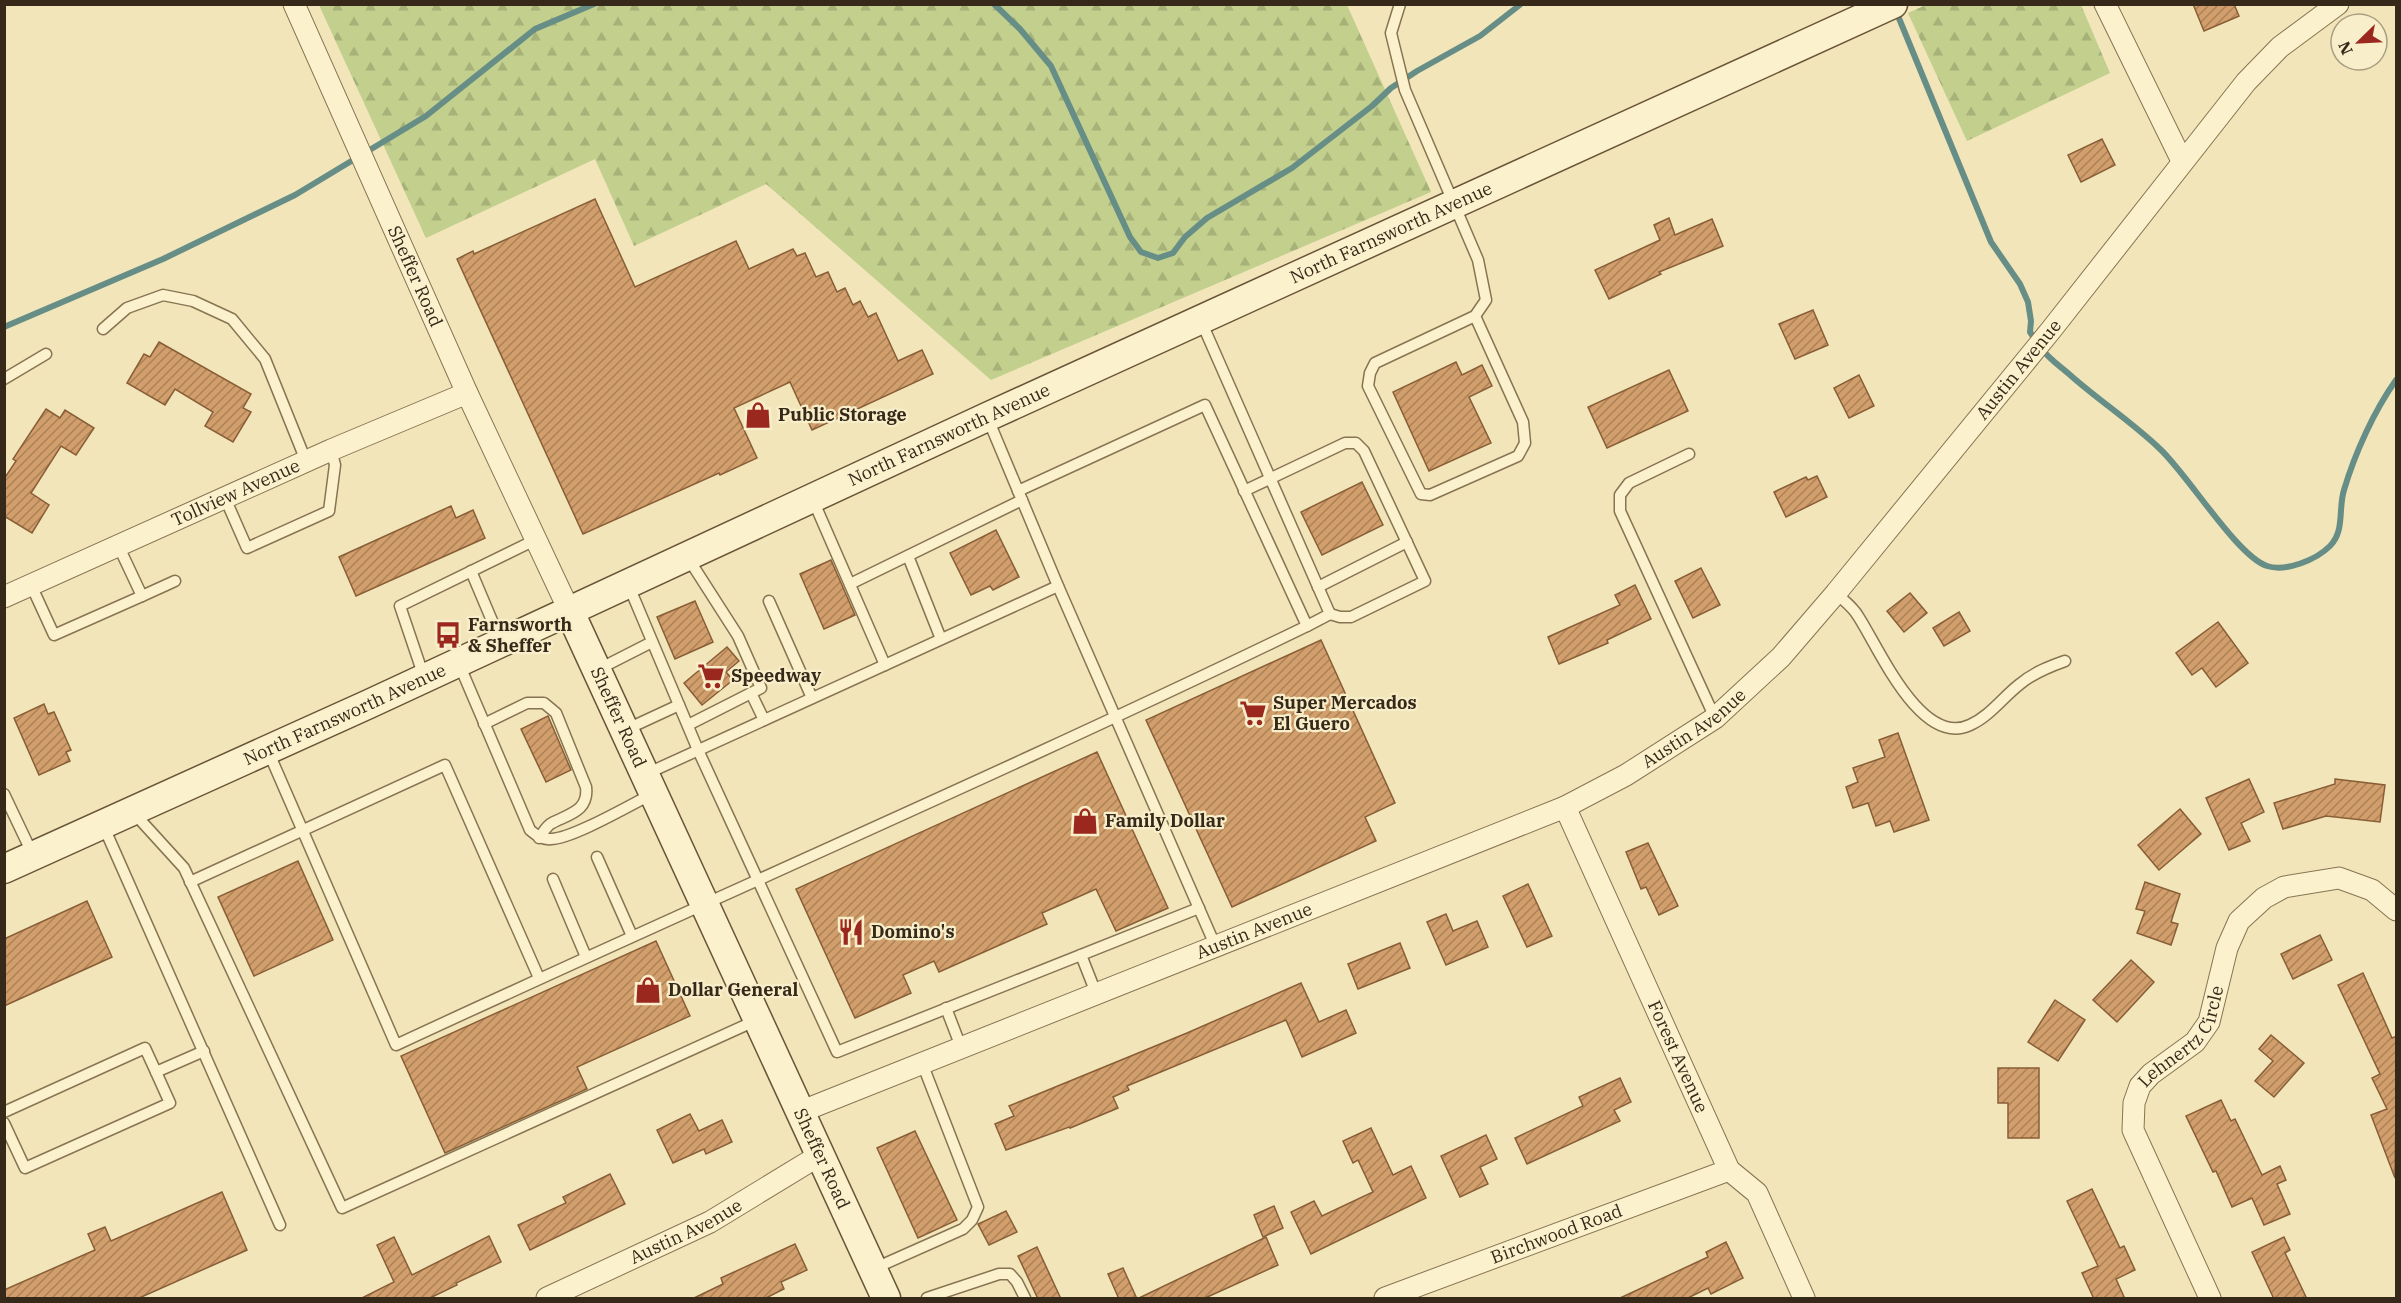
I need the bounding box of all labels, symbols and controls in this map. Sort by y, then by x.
north arrow [2329,12,2389,72]
text: N [2334,38,2357,58]
street label: North Farnsworth Avenue [1286,176,1496,288]
street label: Sheffer Road [383,222,448,330]
street label: Austin Avenue [1970,314,2066,424]
street label: North Farnsworth Avenue [844,378,1053,491]
shop icon: Public Storage [743,400,773,430]
place label: Public Storage [778,403,907,426]
street label: Tollview Avenue [168,454,303,531]
place label: Farnsworth & Sheffer [468,613,572,657]
bus stop icon: Farnsworth & Sheffer [433,620,463,650]
street label: North Farnsworth Avenue [240,658,449,770]
supermarket icon: Speedway [696,661,726,691]
street label: Sheffer Road [586,663,652,771]
place label: Speedway [731,664,822,687]
street label: Austin Avenue [1637,683,1751,773]
place label: Super Mercados El Guero [1273,691,1417,735]
supermarket icon: Super Mercados El Guero [1238,698,1268,728]
shop icon: Family Dollar [1070,806,1100,836]
place label: Family Dollar [1105,809,1225,832]
street label: Austin Avenue [1193,897,1315,964]
restaurant icon: Domino's [836,917,866,947]
place label: Domino's [871,920,955,943]
shop icon: Dollar General [633,975,663,1005]
place label: Dollar General [668,978,799,1001]
street label: Lehnertz Circle [2132,983,2228,1092]
street label: Forest Avenue [1643,997,1714,1116]
street label: Sheffer Road [789,1104,855,1212]
street label: Austin Avenue [626,1193,746,1269]
street label: Birchwood Road [1487,1199,1625,1269]

